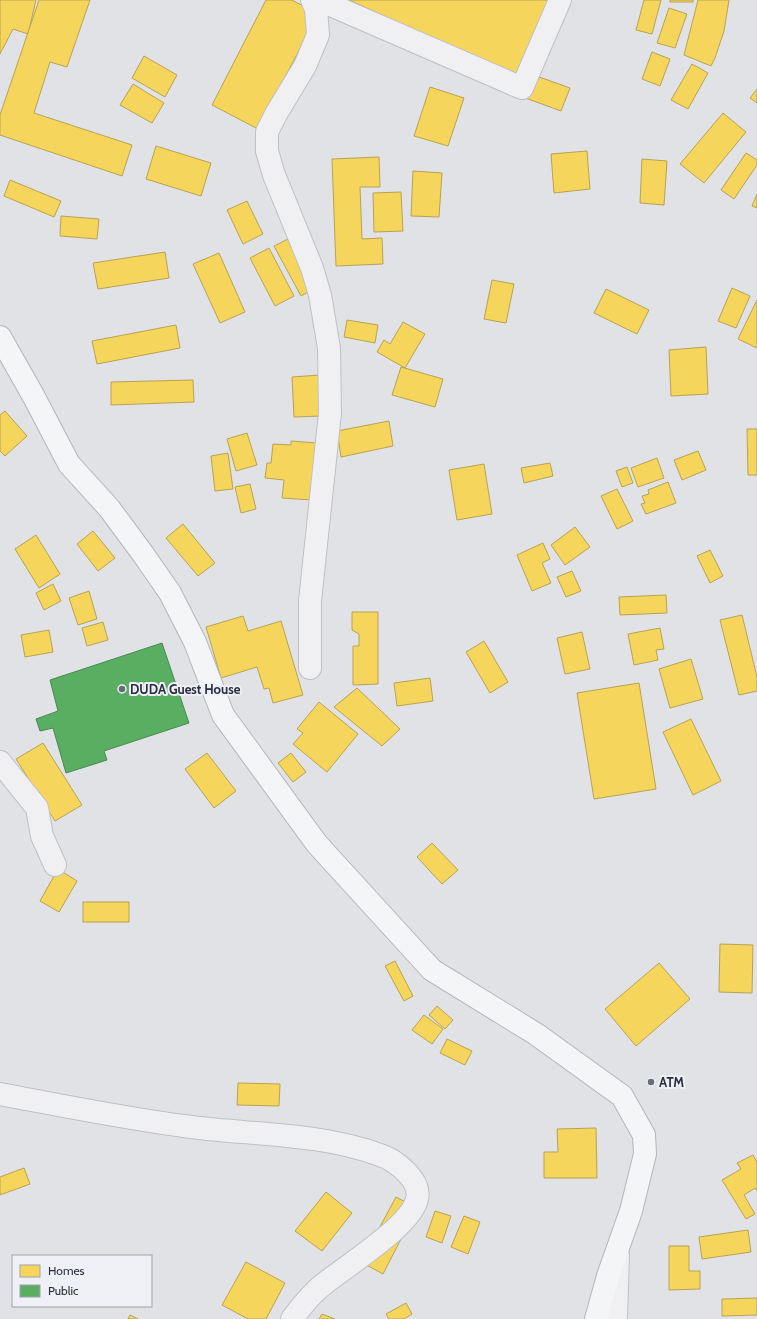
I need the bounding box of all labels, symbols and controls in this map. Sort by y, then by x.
place label: DUDA Guest House [130,681,241,697]
marker: DUDA Guest House [117,684,127,694]
place label: ATM [659,1074,684,1090]
marker: ATM [646,1077,656,1087]
legend [12,1255,152,1307]
text: Homes [48,1263,85,1278]
text: Public [48,1283,79,1298]

